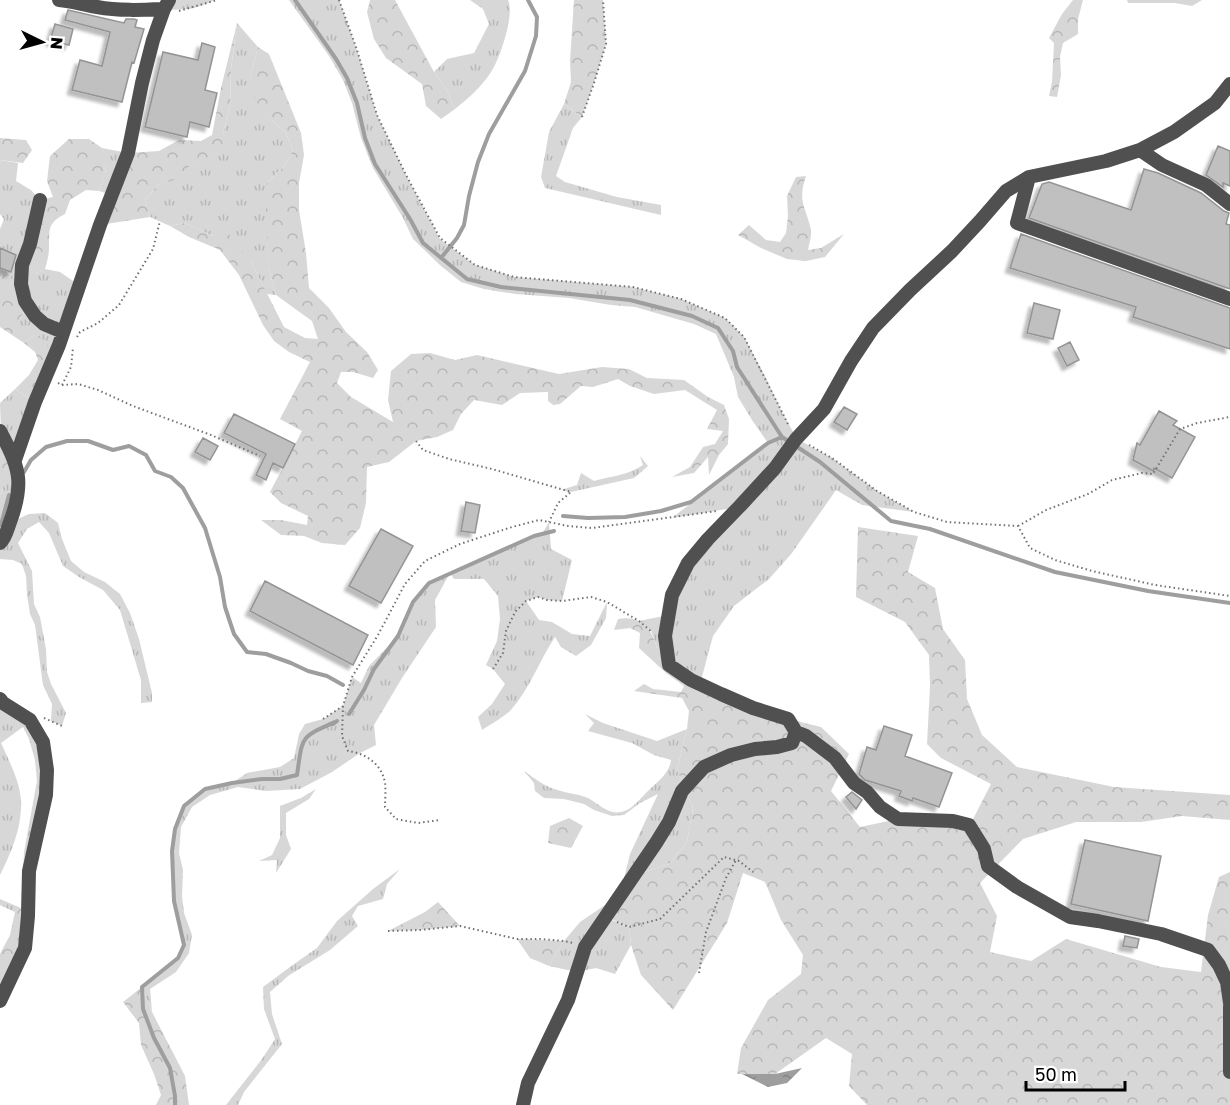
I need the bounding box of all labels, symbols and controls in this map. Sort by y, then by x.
north arrow [12,12,72,72]
text: N [46,36,67,50]
scale bar [1026,1054,1125,1092]
text: 50 m [1035,1063,1077,1085]

